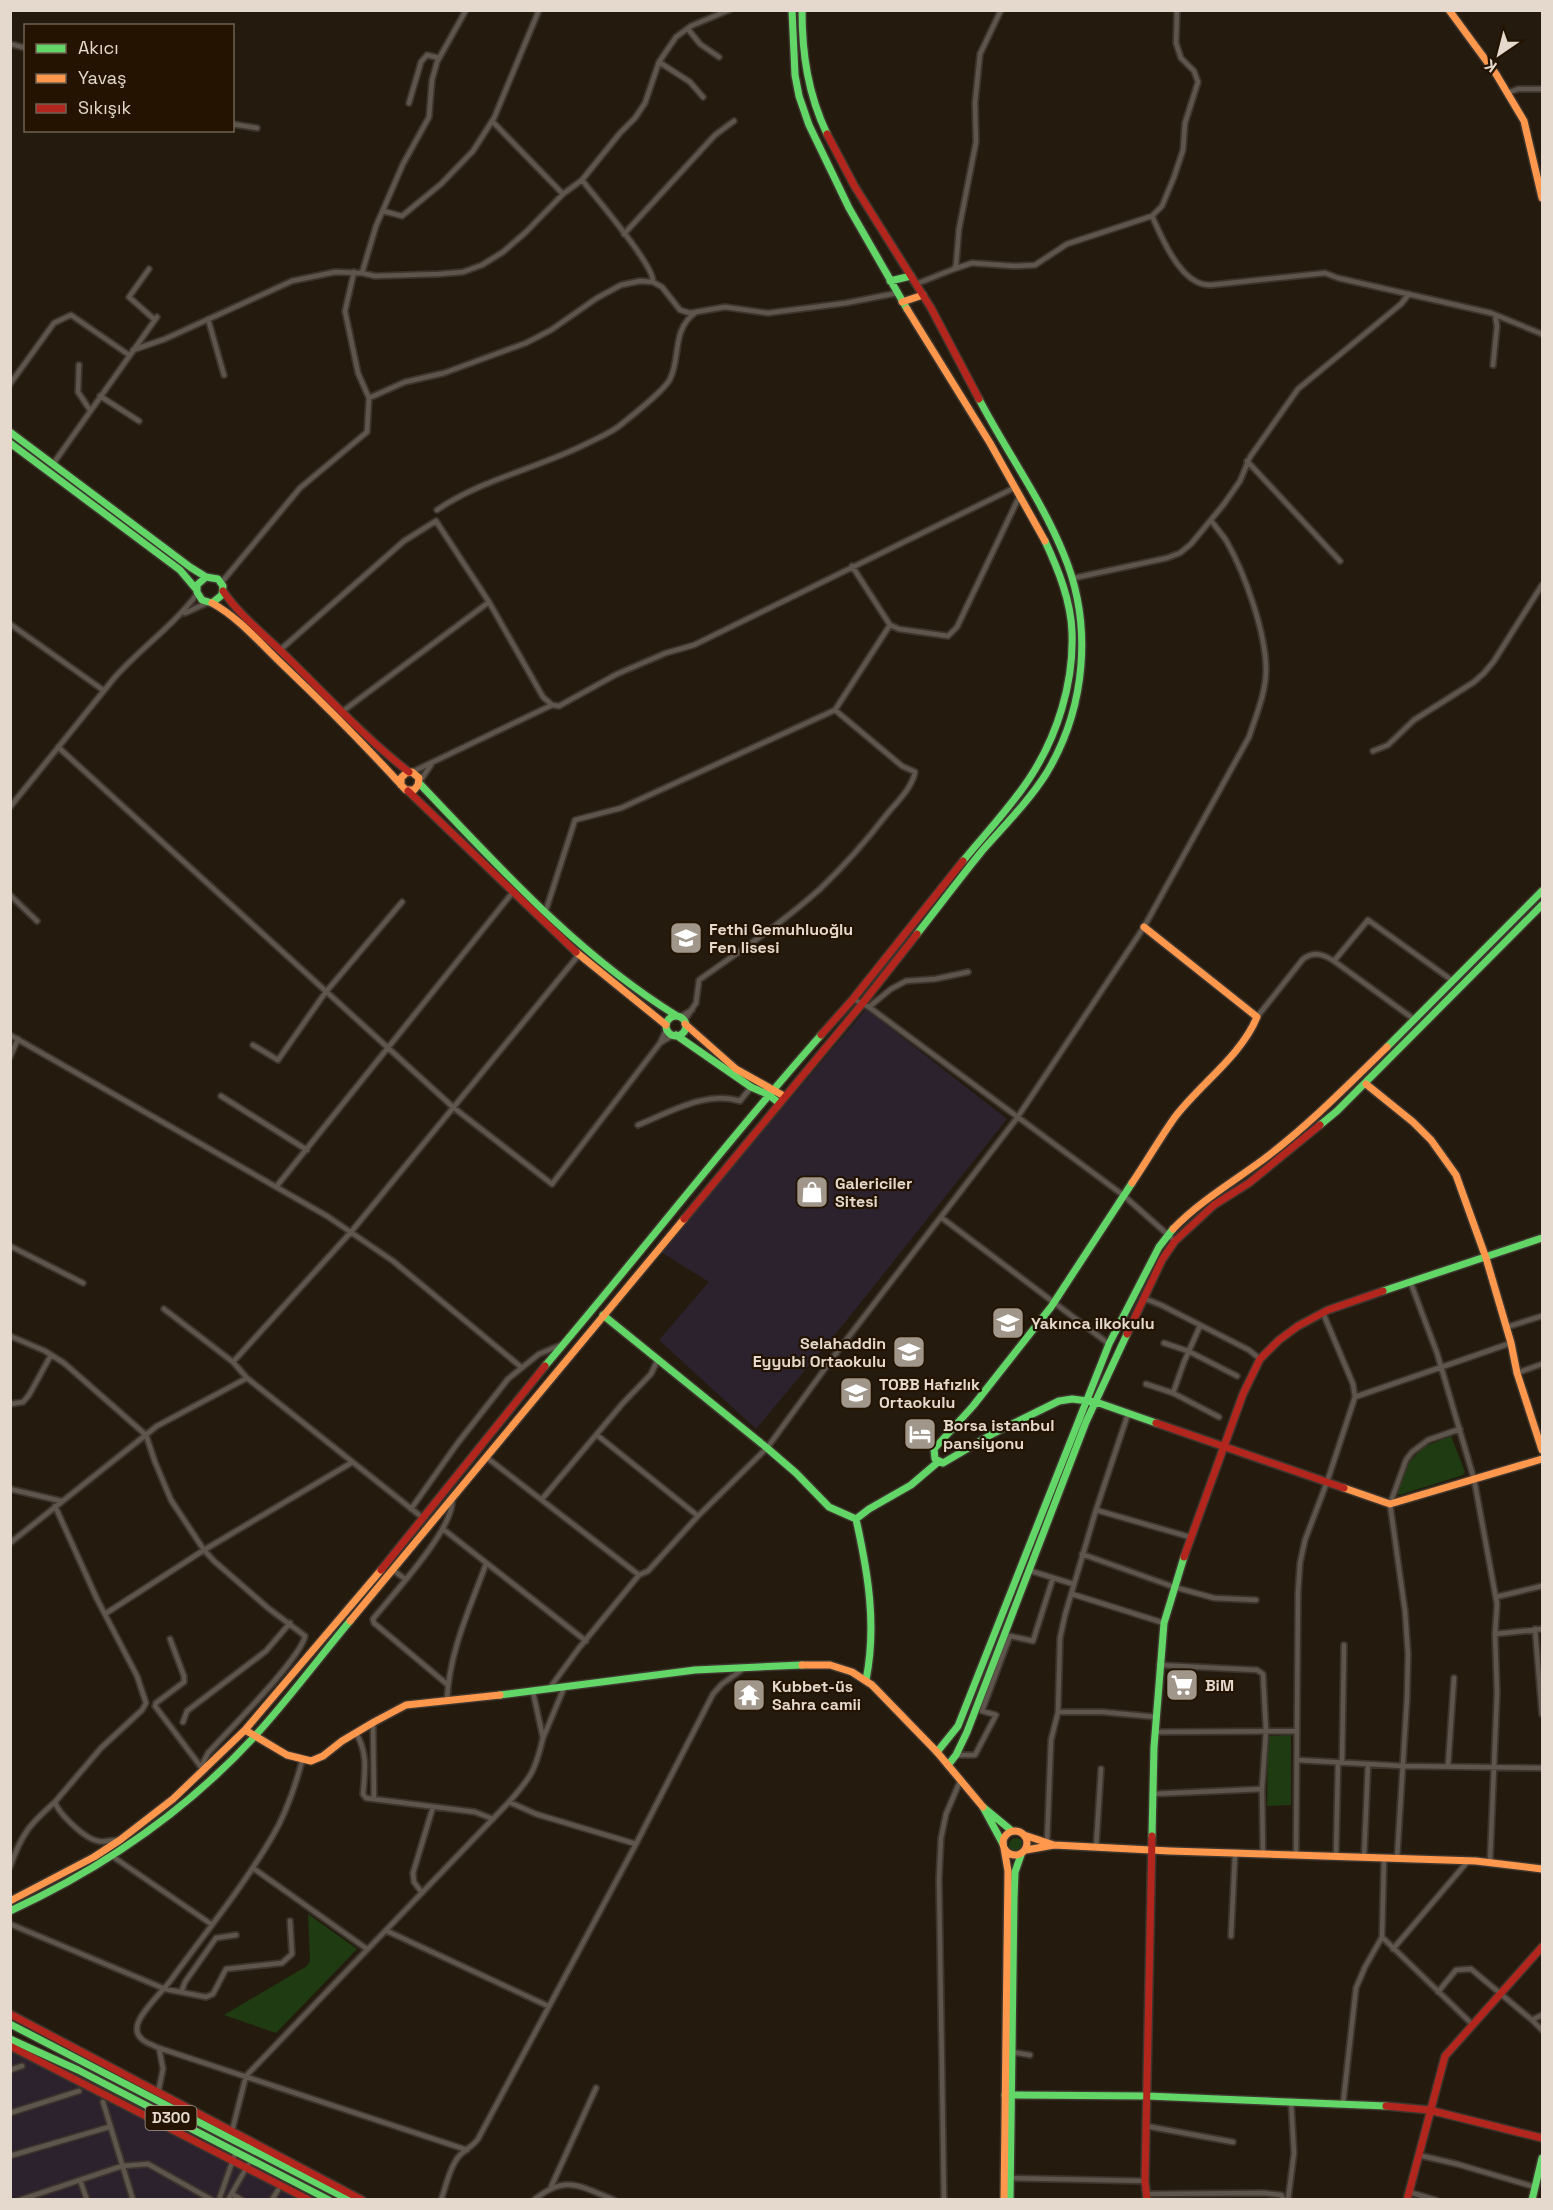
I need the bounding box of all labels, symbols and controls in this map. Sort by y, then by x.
legend [24,24,234,132]
north arrow [1469,24,1529,84]
text: Akıcı [78,36,119,59]
text: K [1481,54,1501,77]
text: Yavaş [78,66,127,89]
text: Sıkışık [78,96,131,119]
place label: Fethi Gemuhluoğlu Fen lisesi [709,919,853,958]
school or university icon: Fethi Gemuhluoğlu Fen lisesi [668,920,704,956]
place label: Galericiler Sitesi [835,1173,912,1212]
shop icon: Galericiler Sitesi [794,1174,830,1210]
school or university icon: Yakınca ilkokulu [990,1305,1026,1341]
place label: Yakınca ilkokulu [1031,1313,1155,1334]
place label: Selahaddin Eyyubi Ortaokulu [753,1333,886,1372]
school or university icon: Selahaddin Eyyubi Ortaokulu [891,1334,927,1370]
place label: TOBB Hafızlık Ortaokulu [879,1374,980,1413]
school or university icon: TOBB Hafızlık Ortaokulu [838,1375,874,1411]
place label: Borsa istanbul pansiyonu [943,1415,1054,1454]
hotel icon: Borsa istanbul pansiyonu [902,1416,938,1452]
supermarket icon: BiM [1164,1667,1200,1703]
place label: BiM [1205,1675,1234,1696]
place label: Kubbet-üs Sahra camii [772,1676,861,1715]
temple icon: Kubbet-üs Sahra camii [731,1677,767,1713]
road number: D300 [146,2106,196,2130]

